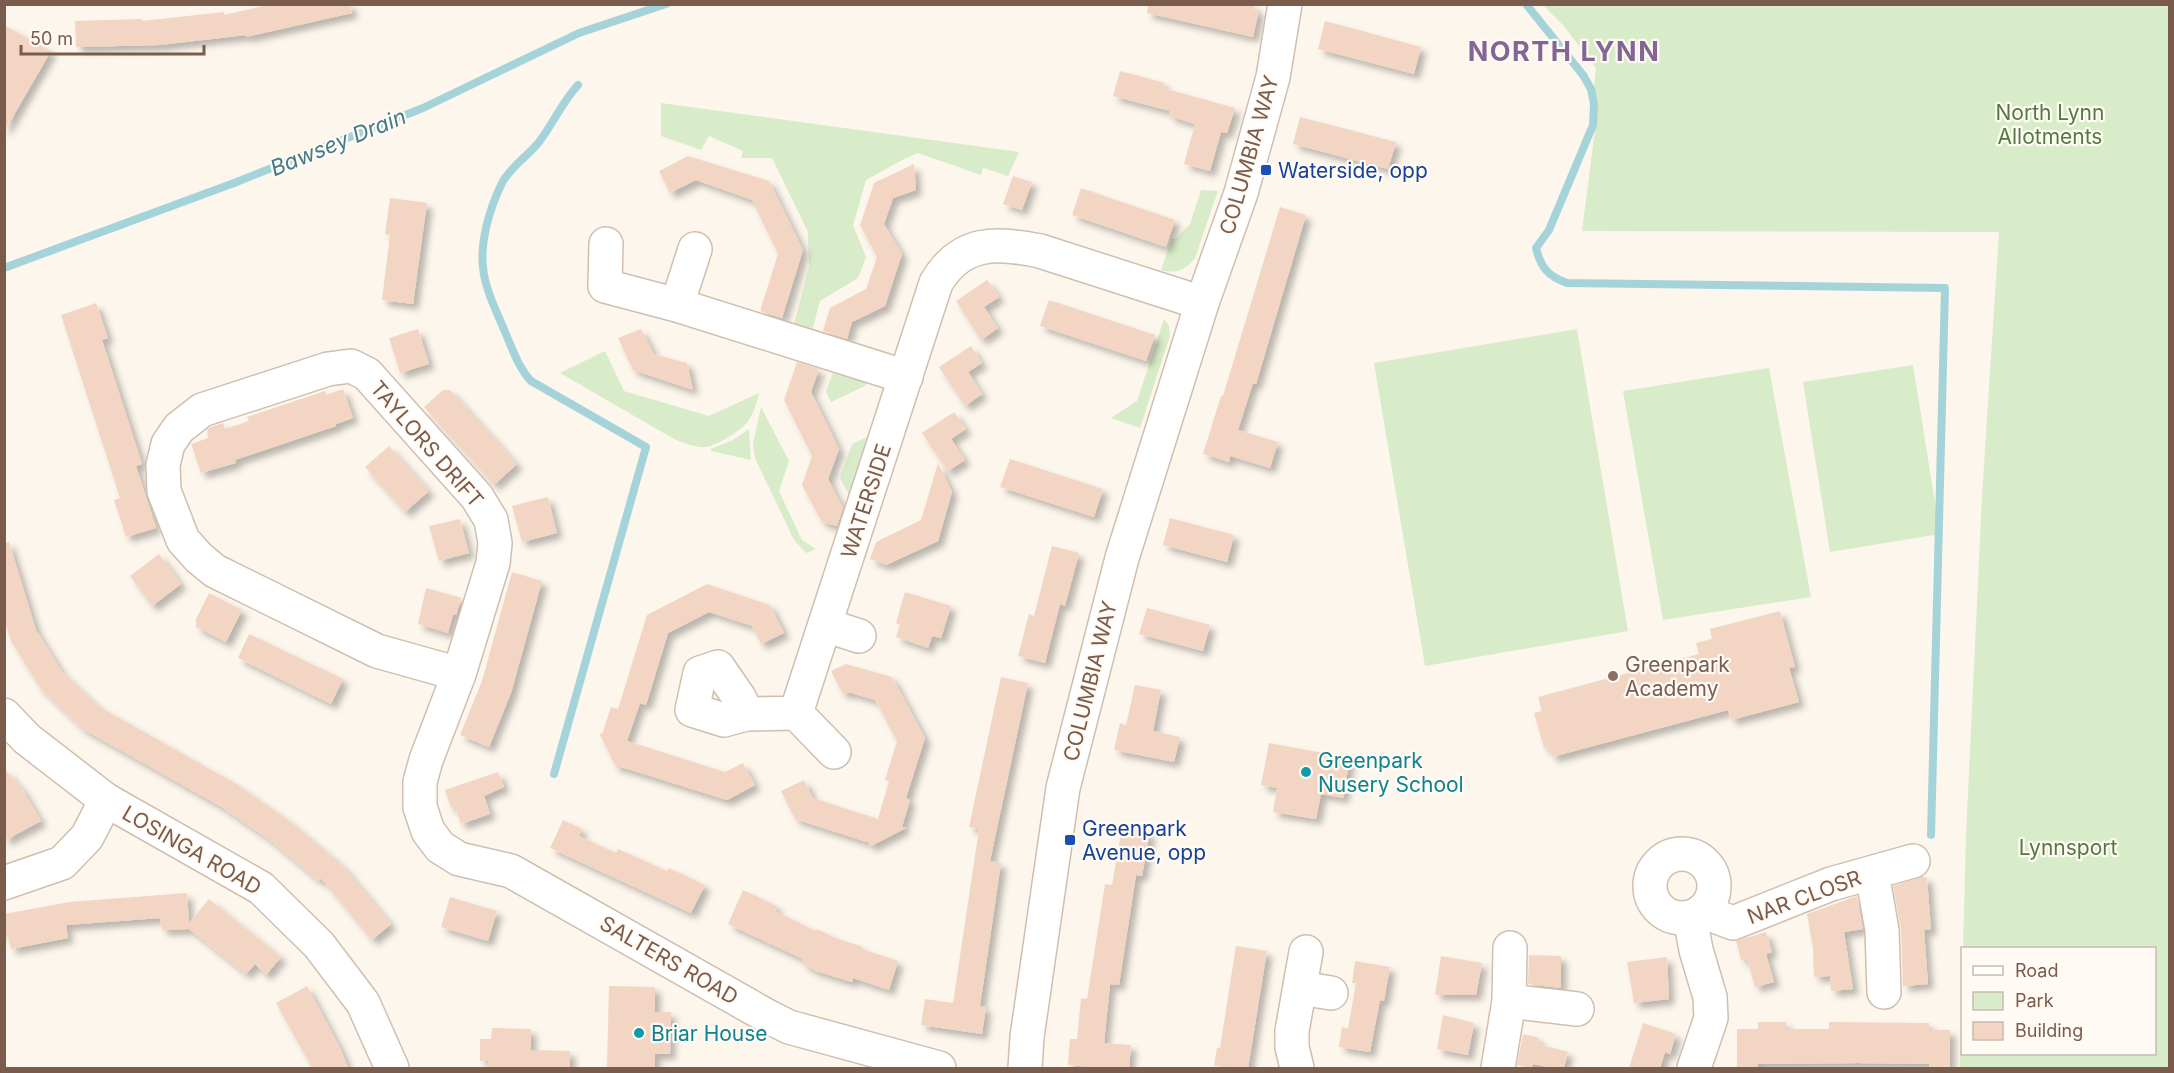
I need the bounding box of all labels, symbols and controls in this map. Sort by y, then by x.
scale bar [21,18,204,56]
text: 50 m [30,28,73,49]
district label: NORTH LYNN [1468,35,1660,68]
street label: COLUMBIA WAY [1214,73,1284,237]
park label: North Lynn Allotments [1996,100,2104,149]
water label: Bawsey Drain [266,103,410,181]
place label: Waterside, opp [1278,158,1428,183]
marker: Waterside, opp [1259,163,1273,177]
street label: TAYLORS DRIFT [365,376,489,512]
street label: WATERSIDE [836,441,896,561]
street label: COLUMBIA WAY [1058,598,1122,764]
place label: Greenpark Academy [1625,652,1730,701]
marker: Greenpark Academy [1606,669,1620,683]
place label: Greenpark Nusery School [1318,748,1464,797]
marker: Greenpark Nusery School [1299,765,1313,779]
street label: LOSINGA ROAD [118,800,266,900]
place label: Greenpark Avenue, opp [1082,816,1206,865]
marker: Greenpark Avenue, opp [1063,833,1077,847]
park label: Lynnsport [2019,835,2117,860]
street label: NAR CLOSR [1744,865,1864,929]
street label: SALTERS ROAD [595,910,743,1010]
legend [1961,947,2156,1055]
text: Road [2015,960,2058,981]
text: Park [2015,990,2054,1011]
text: Building [2015,1020,2083,1041]
place label: Briar House [651,1021,768,1046]
marker: Briar House [632,1026,646,1040]

